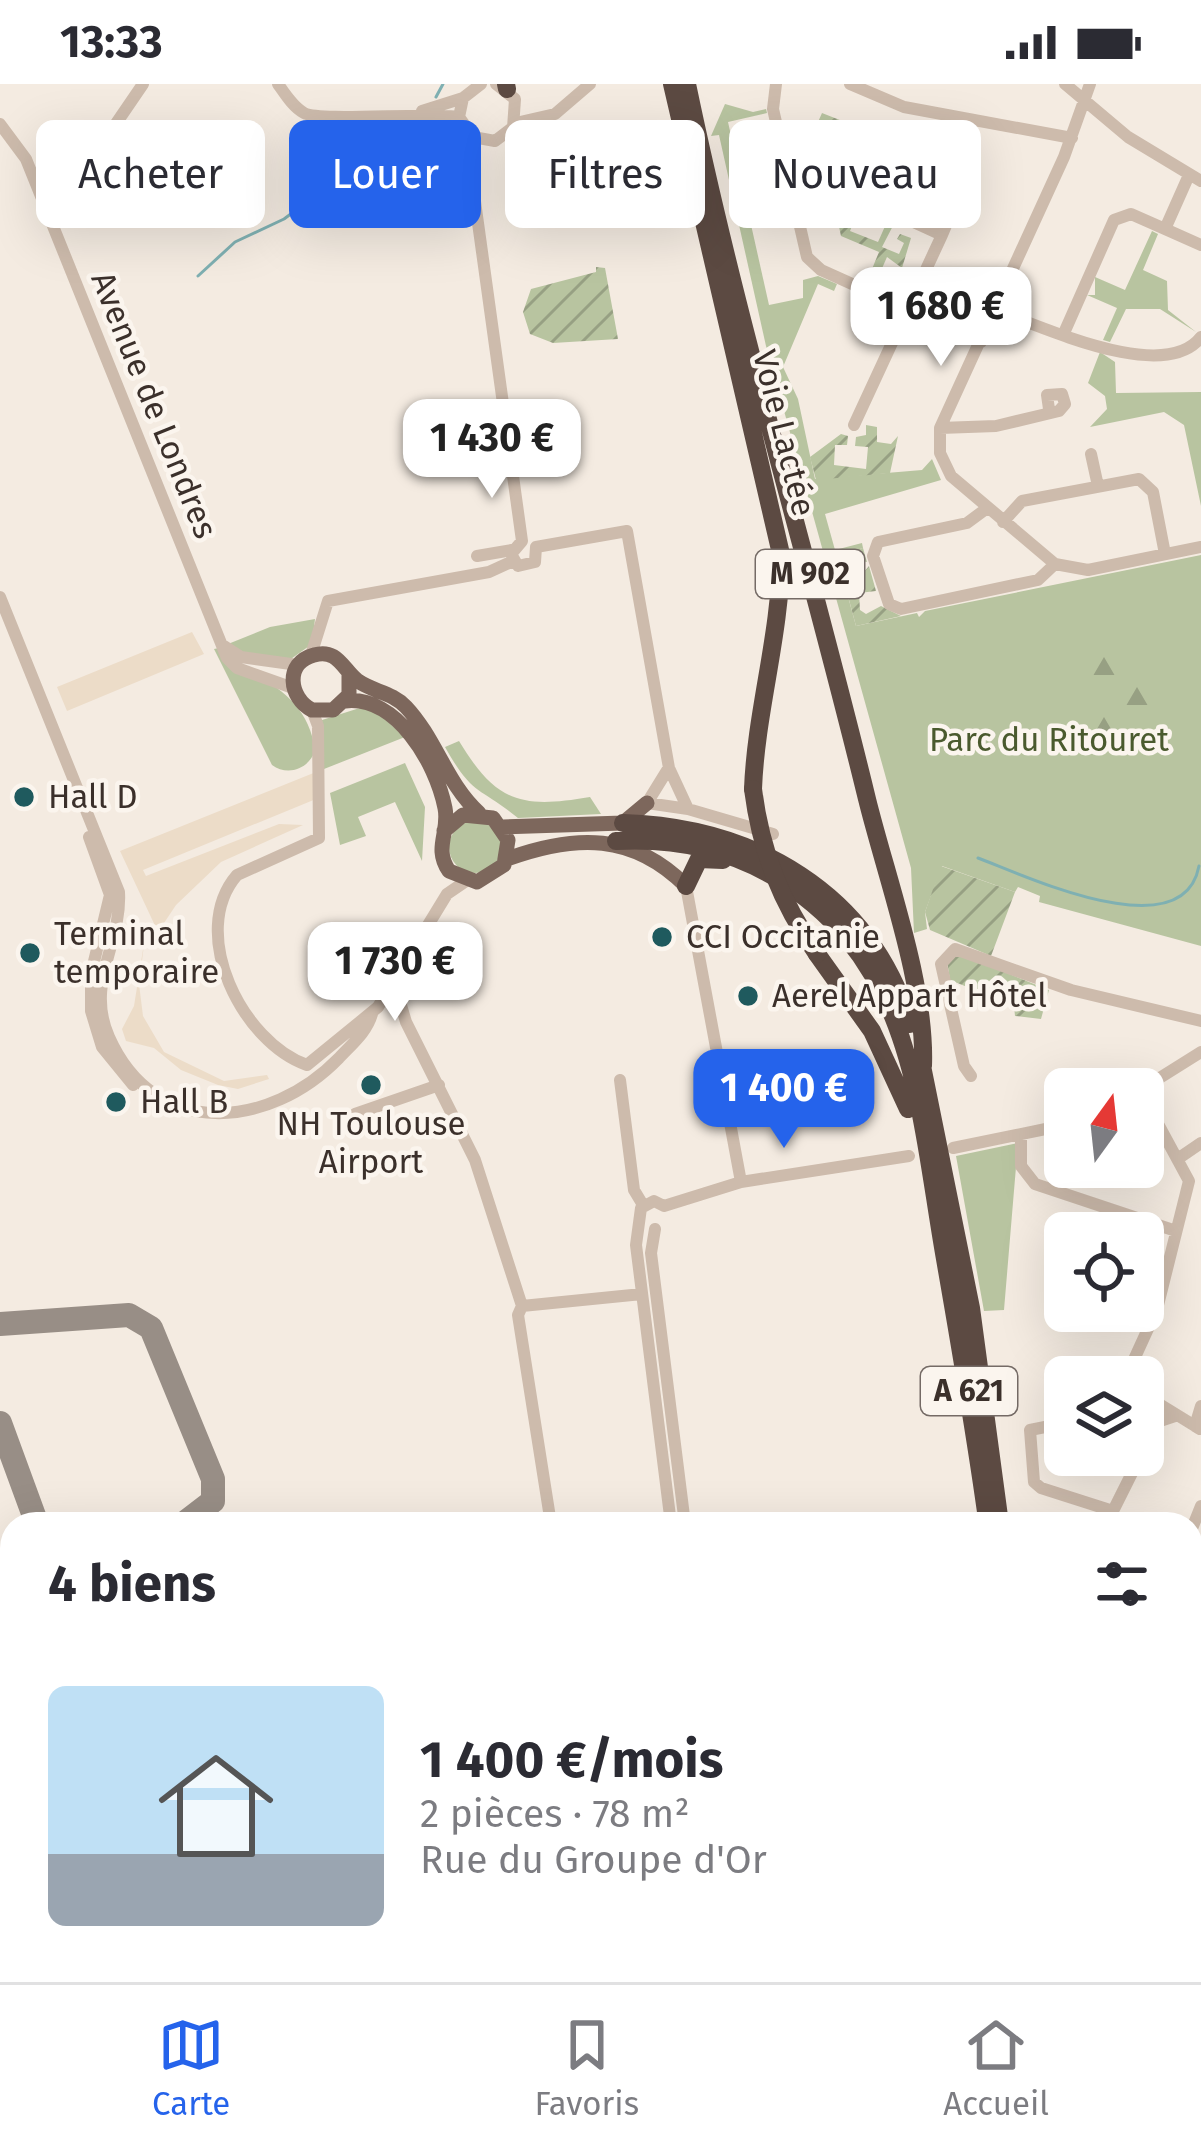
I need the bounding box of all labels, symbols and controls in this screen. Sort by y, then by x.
text: 13:33 [60,15,163,69]
chip: Acheter [36,120,265,228]
chip: Louer [289,120,481,228]
chip: Filtres [505,120,705,228]
chip: Nouveau [729,120,981,228]
street label: Avenue de Londres [82,266,226,544]
pin: 1 680 € [830,267,1052,369]
text: 1 680 € [877,283,1005,329]
street label: Voie Lactée [744,346,824,520]
pin: 1 430 € [381,399,603,501]
text: 1 430 € [430,415,554,461]
road number: M 902 [756,550,864,598]
park label: Parc du Ritouret [929,720,1169,760]
place label: Hall D [48,777,137,817]
marker: Hall D [11,784,37,810]
place label: Terminal temporaire [54,914,219,992]
place label: CCI Occitanie [686,917,880,957]
pin: 1 730 € [284,922,506,1024]
marker: CCI Occitanie [649,924,675,950]
text: 1 730 € [335,938,455,984]
marker: Terminal temporaire [17,940,43,966]
place label: Aerel Appart Hôtel [772,976,1047,1016]
marker: Aerel Appart Hôtel [735,983,761,1009]
pin: 1 400 € [673,1049,895,1151]
text: 1 400 € [720,1065,848,1111]
north arrow [1044,1068,1164,1188]
map controls [1044,1068,1164,1476]
marker: NH Toulouse Airport [358,1072,384,1098]
place label: Hall B [140,1082,228,1122]
marker: Hall B [103,1089,129,1115]
place label: NH Toulouse Airport [277,1104,465,1182]
button: locate [1044,1212,1164,1332]
button: layers [1044,1356,1164,1476]
road number: A 621 [921,1367,1017,1415]
icon: filters [1089,1551,1155,1617]
text: 4 biens [48,1553,216,1615]
text: 1 400 €/mois [420,1729,723,1791]
icon: home [144,1734,288,1878]
text: 2 pièces · 78 m² [420,1791,690,1837]
text: Rue du Groupe d'Or [420,1837,767,1883]
tab: Carte [152,2012,230,2124]
tab: Favoris [535,2012,639,2124]
tab: Accueil [943,2012,1049,2124]

